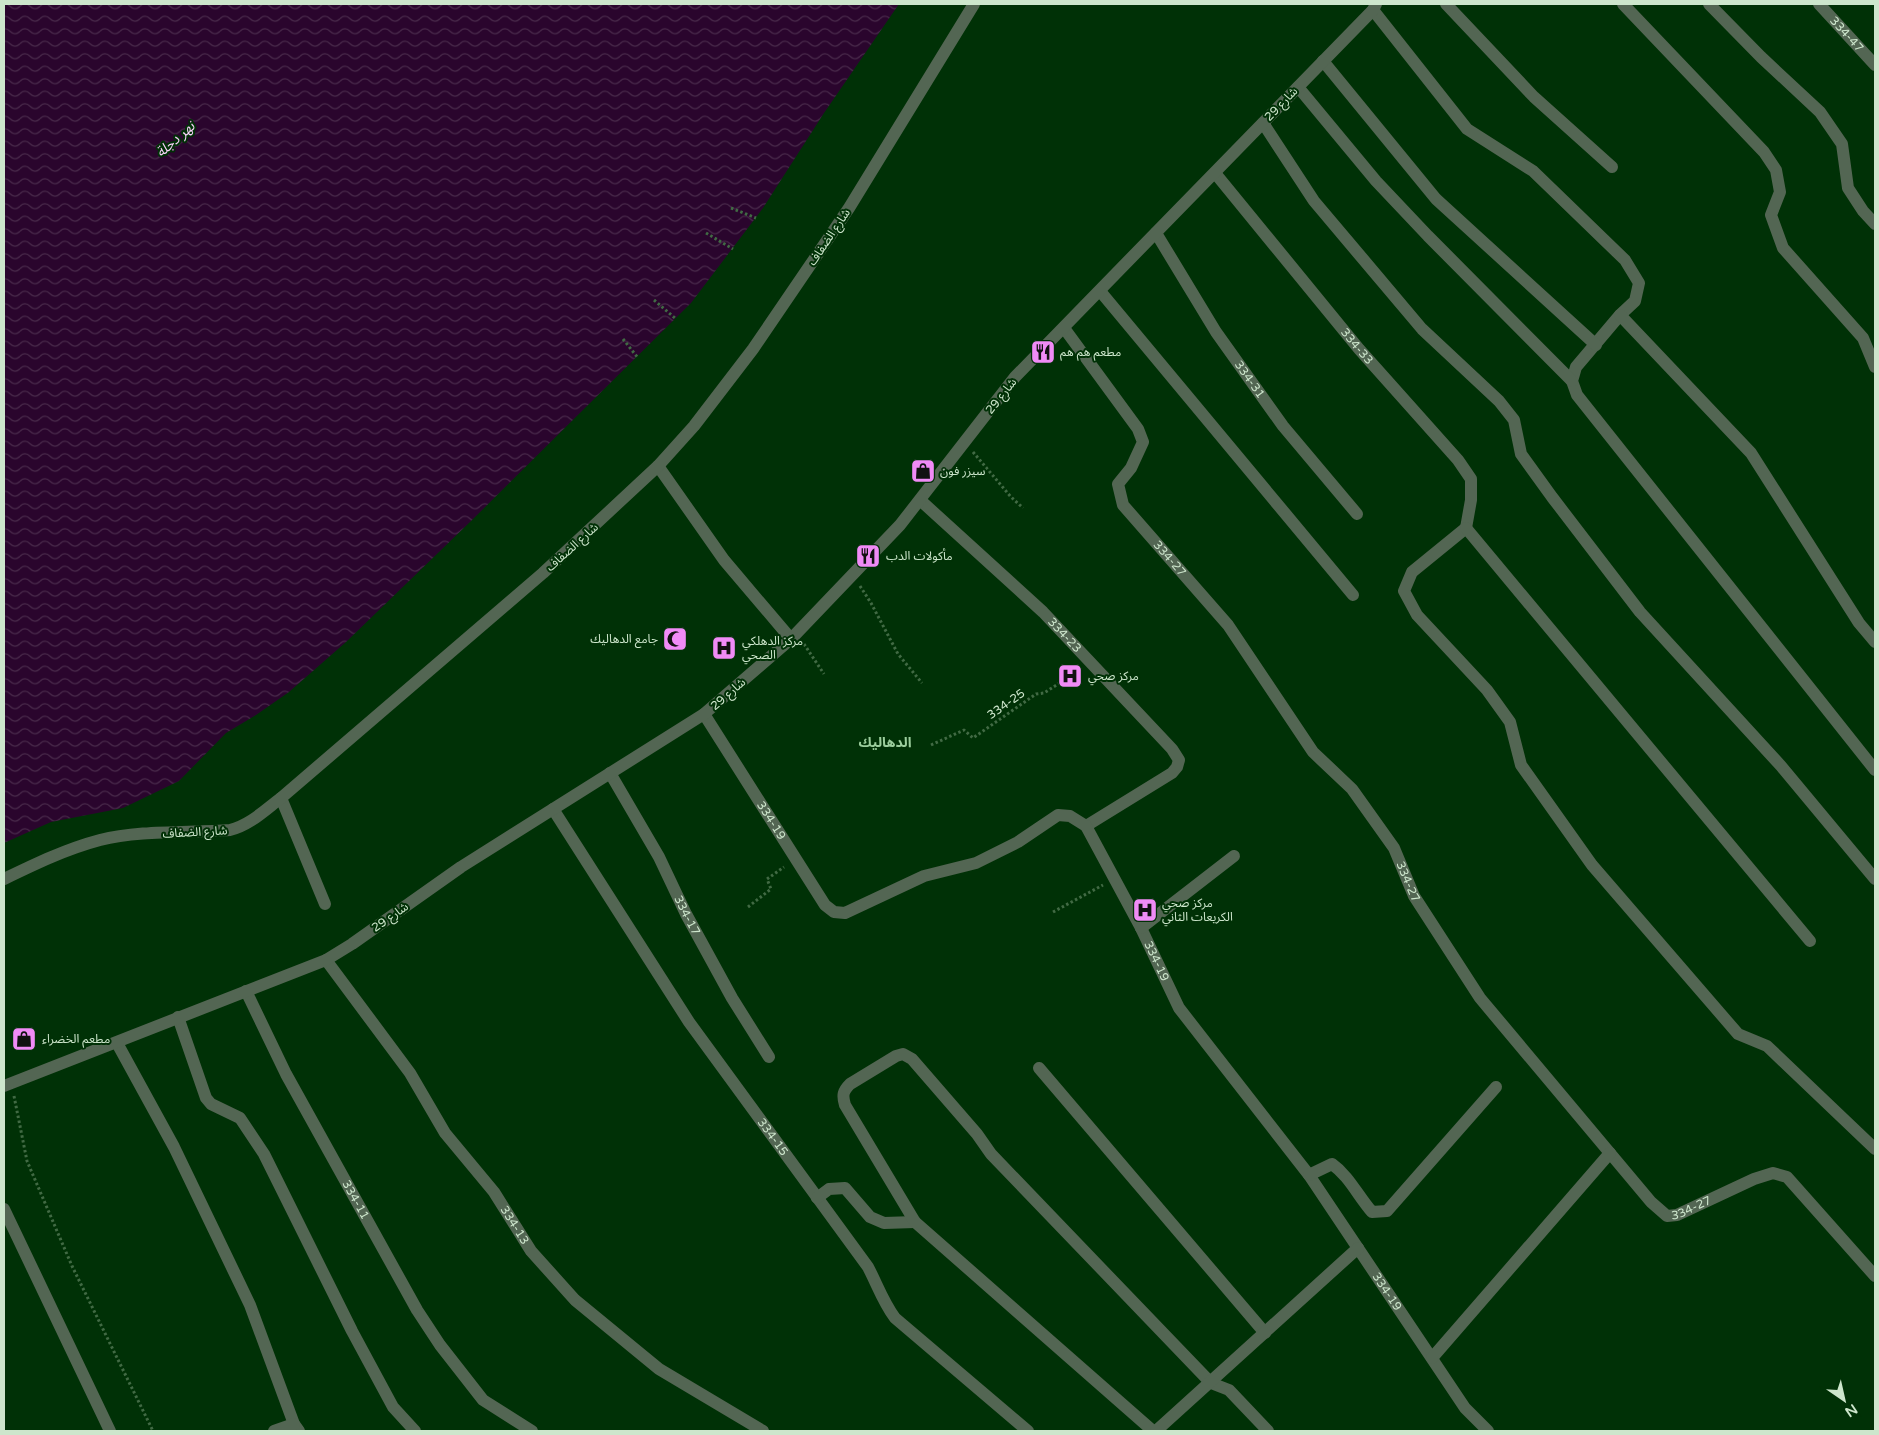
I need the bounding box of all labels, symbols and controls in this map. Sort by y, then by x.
street label: 334-47 [1827,14,1866,55]
street label: شارع 29 [1262,84,1302,125]
water label: نهر دجلة [152,117,199,161]
street label: شارع الضفاف [805,206,855,269]
street label: 334-33 [1338,325,1376,367]
restaurant icon: مطعم هم هم [1030,339,1056,365]
place label: مطعم هم هم [1060,345,1121,361]
street label: 334-31 [1232,358,1268,401]
street label: شارع 29 [983,375,1021,418]
shop icon: سيزر فون [910,458,936,484]
place label: سيزر فون [940,464,985,478]
street label: شارع الضفاف [543,520,602,575]
street label: 334-27 [1150,538,1189,579]
restaurant icon: مأكولات الدب [855,543,881,569]
place label: مأكولات الدب [886,548,953,563]
street label: 334-23 [1045,615,1084,655]
mosque icon: جامع الدهاليك [662,626,688,652]
place label: جامع الدهاليك [590,632,658,648]
place label: مركز الدهلكي الصحي [742,634,803,665]
hospital icon: مركز الدهلكي الصحي [711,635,737,661]
hospital icon: مركز صحي [1057,663,1083,689]
place label: مركز صحي [1088,669,1139,686]
street label: شارع 29 [708,675,750,714]
street label: 334-25 [984,686,1028,722]
district label: الدهاليك [859,734,912,751]
street label: 334-19 [754,799,789,842]
street label: شارع الضفاف [162,823,228,843]
street label: 334-27 [1393,859,1423,905]
street label: 334-17 [671,893,703,938]
place label: مركز صحي الكريعات الثاني [1162,896,1233,927]
hospital icon: مركز صحي الكريعات الثاني [1132,897,1158,923]
street label: شارع 29 [369,899,412,936]
street label: 334-19 [1141,939,1172,983]
shop icon: مطعم الخضراء [11,1026,37,1052]
place label: مطعم الخضراء [42,1032,110,1048]
street label: 334-15 [755,1115,791,1158]
street label: 334-11 [339,1178,372,1222]
street label: 334-27 [1671,1193,1713,1223]
street label: 334-13 [497,1203,532,1247]
street label: 334-19 [1369,1270,1405,1313]
north arrow [1819,1375,1869,1425]
text: N [1842,1400,1860,1421]

